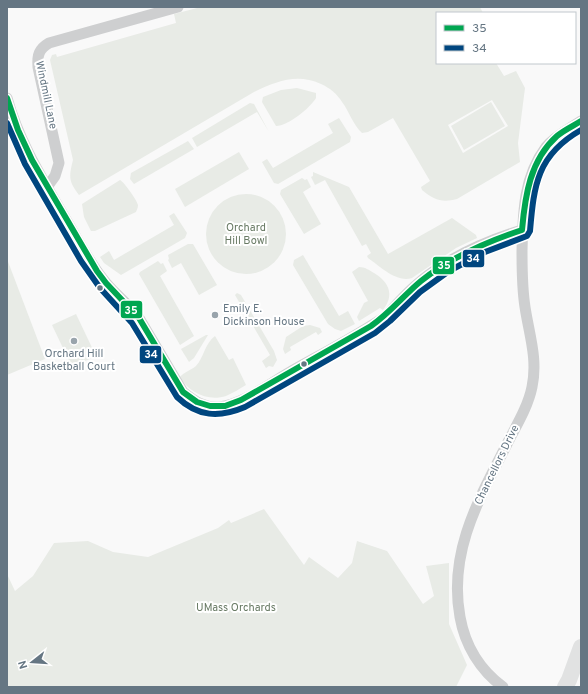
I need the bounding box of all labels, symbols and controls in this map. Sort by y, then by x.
legend [436,12,576,64]
text: 35 [472,21,487,37]
text: 34 [472,41,487,57]
street label: Windmill Lane [32,60,60,130]
park label: Orchard Hill Bowl [225,221,267,248]
line badge: 34 [462,249,485,268]
text: 34 [466,252,480,266]
line badge: 35 [432,256,455,275]
text: 35 [437,259,451,273]
unlabelled marker [95,283,105,293]
line badge: 35 [120,300,143,319]
place label: Emily E. Dickinson House [223,302,305,329]
text: 35 [124,304,138,318]
marker: Emily E. Dickinson House [210,310,220,320]
marker: Orchard Hill Basketball Court [69,336,79,346]
line badge: 34 [139,345,162,364]
place label: Orchard Hill Basketball Court [33,347,115,374]
text: 34 [144,348,158,362]
unlabelled marker [299,359,309,369]
street label: Chancellors Drive [472,423,522,507]
park label: UMass Orchards [196,601,276,615]
north arrow [12,642,52,682]
text: N [16,659,31,670]

